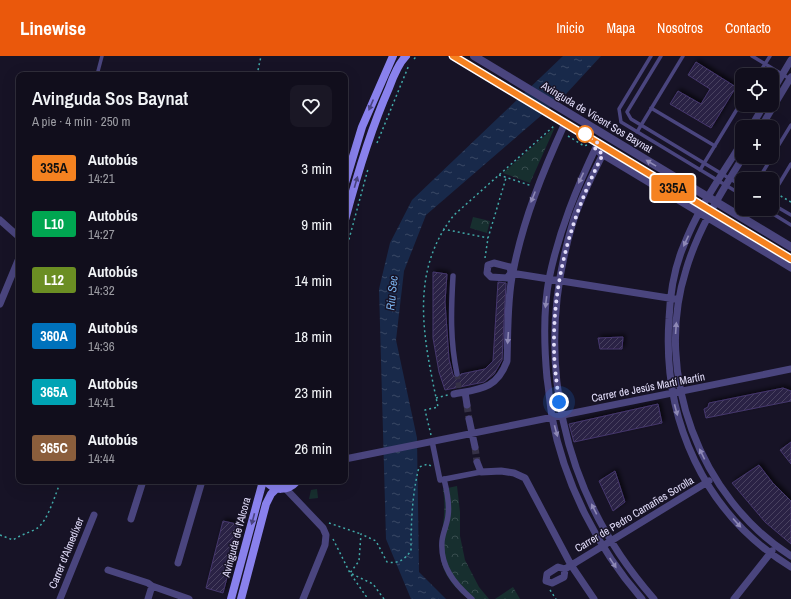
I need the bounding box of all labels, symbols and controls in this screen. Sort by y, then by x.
text: Linewise [20,15,86,41]
text: Inicio [556,19,584,37]
text: Mapa [606,19,635,37]
text: Nosotros [657,19,703,37]
text: Contacto [725,19,771,37]
map controls [735,68,779,216]
button: locate [735,68,779,112]
street label: Avinguda de Vicent Sos Baynat [538,78,655,156]
text: Avinguda Sos Baynat [32,85,188,111]
button: heart [290,85,332,127]
one-way arrow [368,100,374,111]
text: A pie · 4 min · 250 m [32,113,130,130]
button: + [735,120,779,164]
unlabelled marker [576,125,594,143]
text: Autobús [88,149,138,170]
text: 3 min [301,158,332,179]
text: 335A [40,159,68,177]
one-way arrow [646,159,656,167]
text: 14:21 [88,170,115,187]
one-way arrow [578,172,584,183]
button: − [735,172,779,216]
line badge: 335A [645,175,701,201]
one-way arrow [353,176,359,188]
text: 335A [659,179,687,197]
one-way arrow [530,192,536,204]
text: Autobús [88,205,138,226]
text: 9 min [301,214,332,235]
text: L10 [44,215,64,233]
text: 14:27 [88,226,115,243]
one-way arrow [683,235,689,246]
text: Autobús [88,261,138,282]
text: 14 min [294,270,332,291]
text: L12 [44,271,64,289]
water label: Riu Sec [382,275,402,311]
text: 14:32 [88,282,115,299]
one-way arrow [543,296,549,308]
text: Autobús [88,317,138,338]
one-way arrow [673,322,680,334]
text: 18 min [294,326,332,347]
text: 360A [40,327,68,345]
one-way arrow [505,332,511,345]
text: 14:36 [88,338,115,355]
street label: Carrer de Jesús Martí Martín [590,369,706,405]
text: Autobús [88,373,138,394]
text: 23 min [294,382,332,403]
text: 365A [40,383,68,401]
your location [549,392,569,412]
text: 14:41 [88,394,115,411]
one-way arrow [674,403,680,416]
one-way arrow [553,425,559,438]
text: Autobús [88,429,138,450]
text: 26 min [294,438,332,459]
text: 365C [40,439,68,457]
one-way arrow [699,448,705,460]
text: 14:44 [88,450,115,467]
street label: Carrer de Pedro Camañes Sorolla [572,473,696,555]
street label: Avinguda de l'Alcora [218,495,253,580]
one-way arrow [590,503,597,515]
one-way arrow [250,513,256,525]
street label: Carrer d'Almedíxer [45,515,87,591]
one-way arrow [733,517,742,528]
one-way arrow [609,557,617,568]

